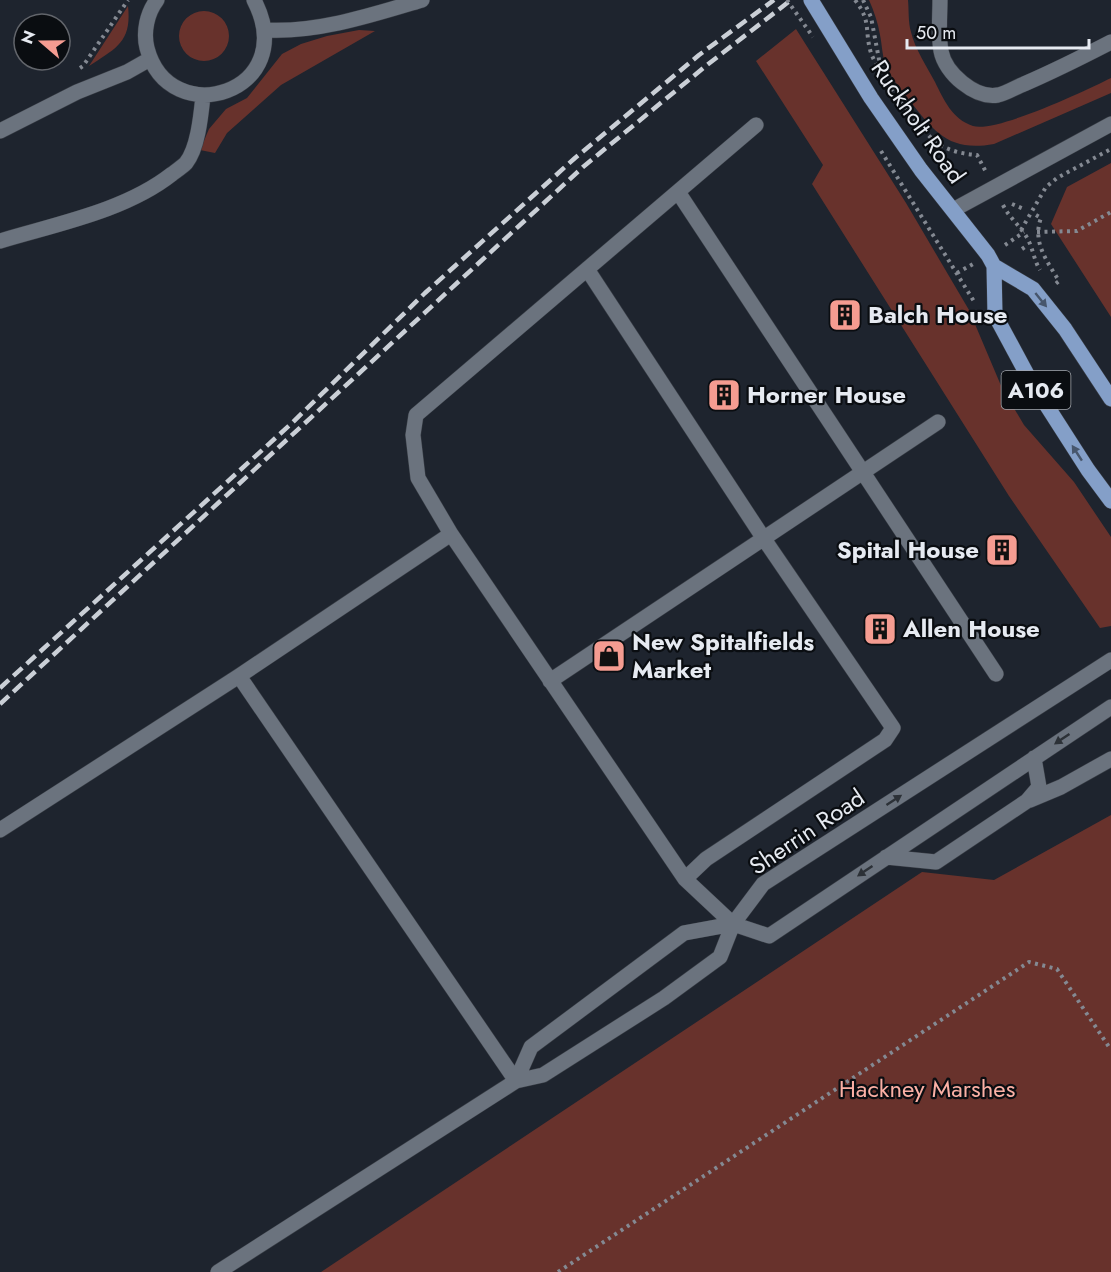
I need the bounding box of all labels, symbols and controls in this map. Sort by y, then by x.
north arrow [12,12,72,72]
scale bar [907,12,1088,50]
text: 50 m [916,20,956,46]
text: N [15,27,41,47]
street label: Ruckholt Road [863,53,974,191]
one-way arrow [1035,292,1048,308]
building icon: Balch House [827,297,863,333]
place label: Balch House [868,297,1008,332]
road number: A106 [1002,371,1070,409]
building icon: Horner House [706,377,742,413]
place label: Horner House [747,377,906,412]
one-way arrow [1072,445,1083,461]
place label: Spital House [837,532,979,567]
building icon: Spital House [984,532,1020,568]
building icon: Allen House [862,611,898,647]
place label: Allen House [902,611,1040,646]
place label: New Spitalfields Market [632,624,814,687]
shop icon: New Spitalfields Market [591,638,627,674]
one-way arrow [1055,733,1071,745]
street label: Sherrin Road [742,780,871,883]
one-way arrow [886,795,902,806]
one-way arrow [857,865,873,876]
park label: Hackney Marshes [839,1071,1015,1106]

